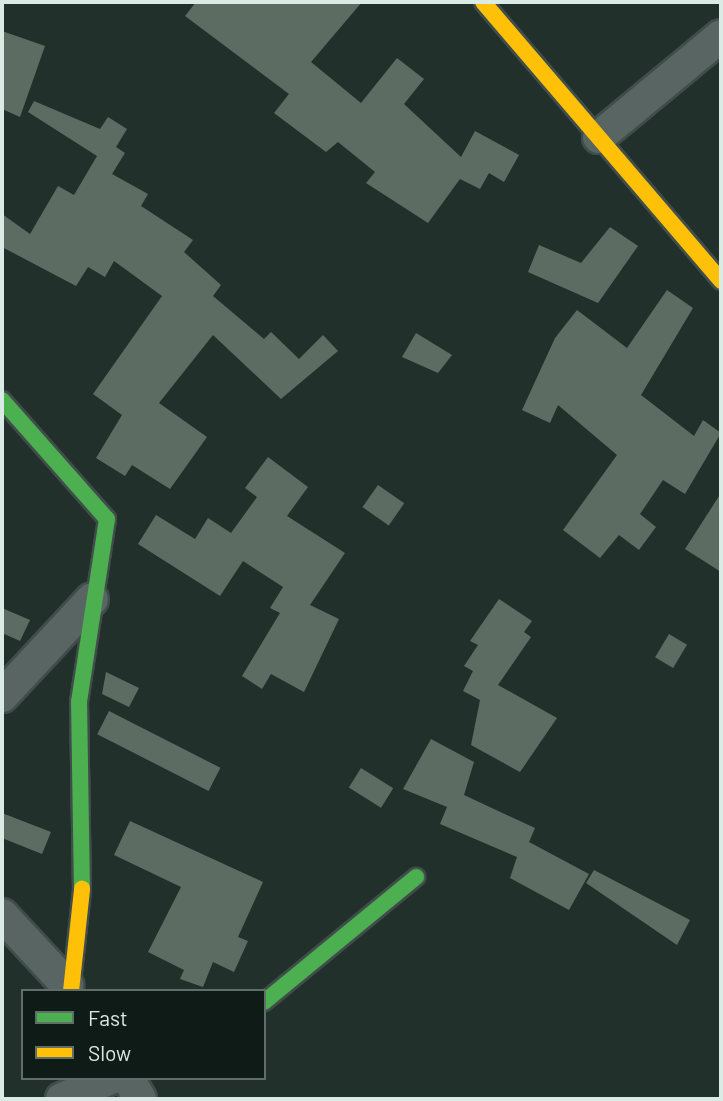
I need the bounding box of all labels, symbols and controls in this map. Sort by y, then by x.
legend [21,989,266,1080]
text: Fast [88,1005,128,1030]
text: Slow [88,1040,131,1065]

